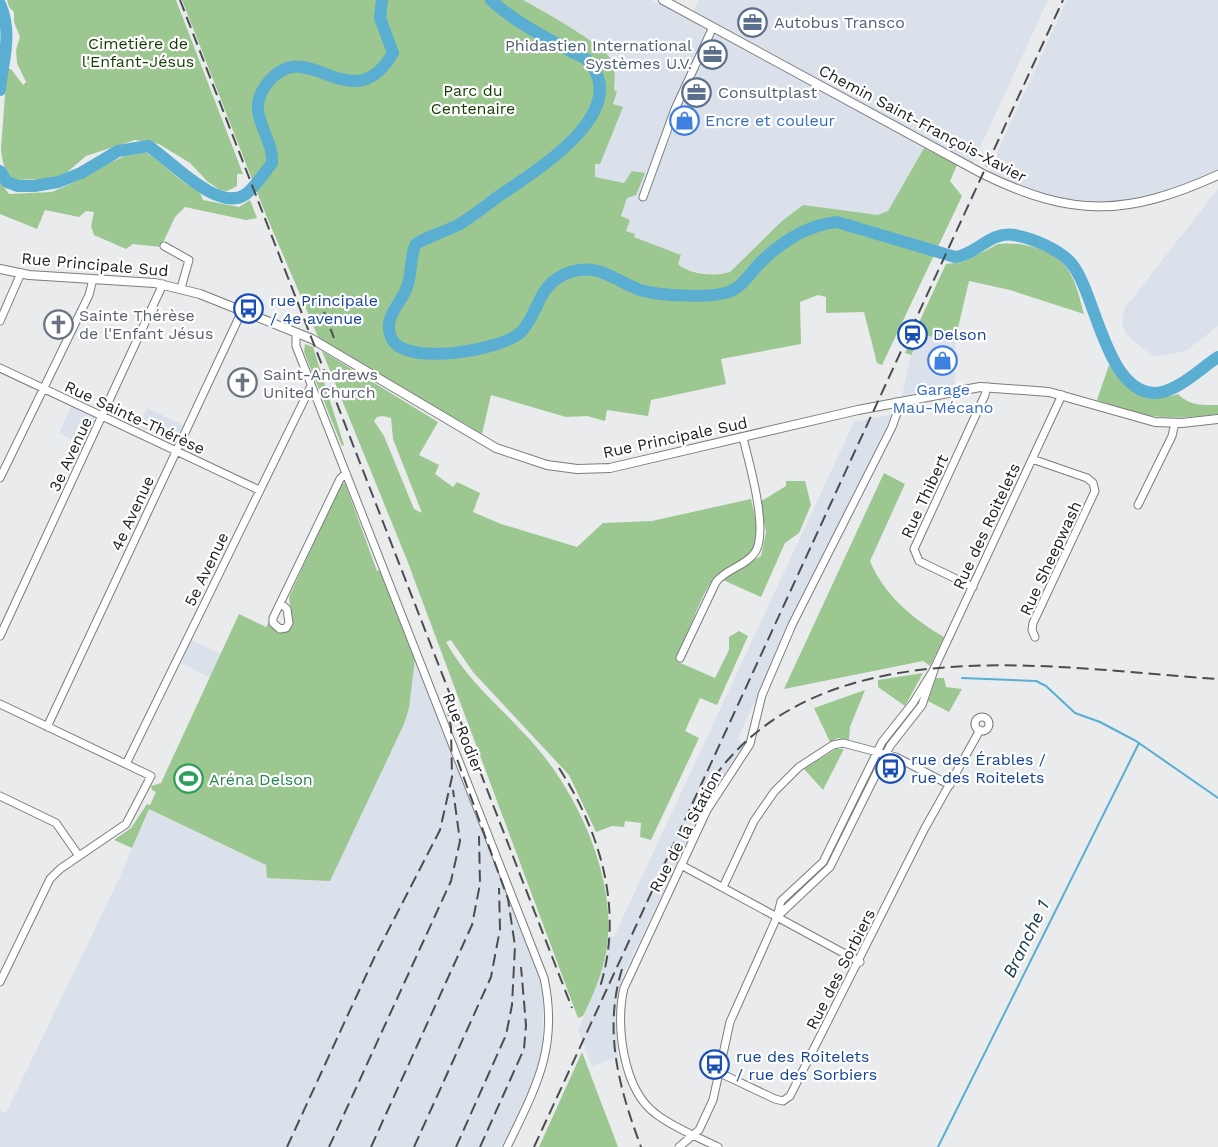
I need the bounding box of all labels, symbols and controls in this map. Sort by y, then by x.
office icon: Autobus Transco [737,6,769,38]
place label: Autobus Transco [774,13,905,32]
park label: Cimetière de l'Enfant-Jésus [82,34,194,71]
place label: Phidastien International Systèmes U.V. [505,36,692,73]
office icon: Phidastien International Systèmes U.V. [697,38,729,70]
street label: Chemin Saint-François-Xavier [816,61,1030,187]
office icon: Consultplast [681,76,713,108]
park label: Parc du Centenaire [431,81,515,118]
place label: Consultplast [718,83,817,102]
shop icon: Encre et couleur [668,104,700,136]
place label: Encre et couleur [705,111,836,130]
street label: Rue Principale Sud [21,249,169,280]
place label: rue Principale / 4e avenue [270,291,378,328]
bus stop icon: rue Principale / 4e avenue [233,293,265,325]
place label: Sainte Thérèse de l'Enfant Jésus [79,306,213,343]
church icon: Sainte Thérèse de l'Enfant Jésus [42,308,74,340]
station icon: Delson [896,318,928,350]
place label: Delson [933,325,987,344]
shop icon: Garage Mau-Mécano [927,345,959,377]
place label: Saint-Andrews United Church [263,365,378,402]
church icon: Saint-Andrews United Church [226,367,258,399]
street label: Rue Sainte-Thérèse [62,377,208,458]
place label: Garage Mau-Mécano [893,380,993,417]
street label: Rue Principale Sud [601,413,749,462]
street label: 3e Avenue [45,414,96,494]
street label: Rue Thibert [897,451,952,541]
street label: Rue des Roitelets [949,460,1024,592]
street label: 4e Avenue [107,473,158,554]
street label: Rue Sheepwash [1016,498,1085,618]
street label: 5e Avenue [180,529,233,609]
street label: Rue Rodier [439,690,488,777]
place label: rue des Érables / rue des Roitelets [911,750,1046,787]
bus stop icon: rue des Érables / rue des Roitelets [874,752,906,784]
sports icon: Aréna Delson [172,763,204,795]
street label: Rue de la Station [645,767,726,895]
place label: Aréna Delson [209,770,313,789]
water label: Branche 1 [998,897,1053,981]
street label: Rue des Sorbiers [802,906,879,1033]
place label: rue des Roitelets / rue des Sorbiers [736,1047,877,1084]
bus stop icon: rue des Roitelets / rue des Sorbiers [699,1049,731,1081]

